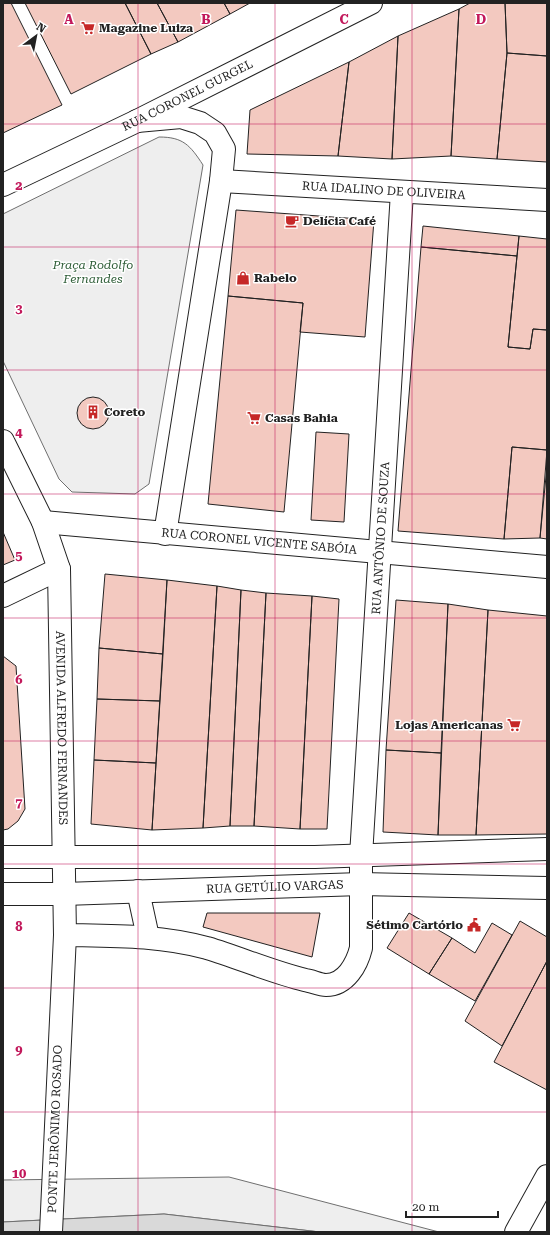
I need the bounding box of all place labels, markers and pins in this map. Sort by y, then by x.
supermarket icon: Magazine Luiza [80,20,96,36]
place label: Magazine Luiza [99,21,193,35]
cafe icon: Delícia Café [284,213,300,229]
place label: Delícia Café [303,214,376,228]
shop icon: Rabelo [235,270,251,286]
place label: Rabelo [254,271,297,285]
building icon: Coreto [85,404,101,420]
place label: Coreto [104,405,145,419]
supermarket icon: Casas Bahia [246,410,262,426]
place label: Casas Bahia [265,411,338,425]
supermarket icon: Lojas Americanas [506,717,522,733]
place label: Lojas Americanas [395,718,503,732]
public building icon: Sétimo Cartório [466,917,482,933]
place label: Sétimo Cartório [366,918,463,932]

